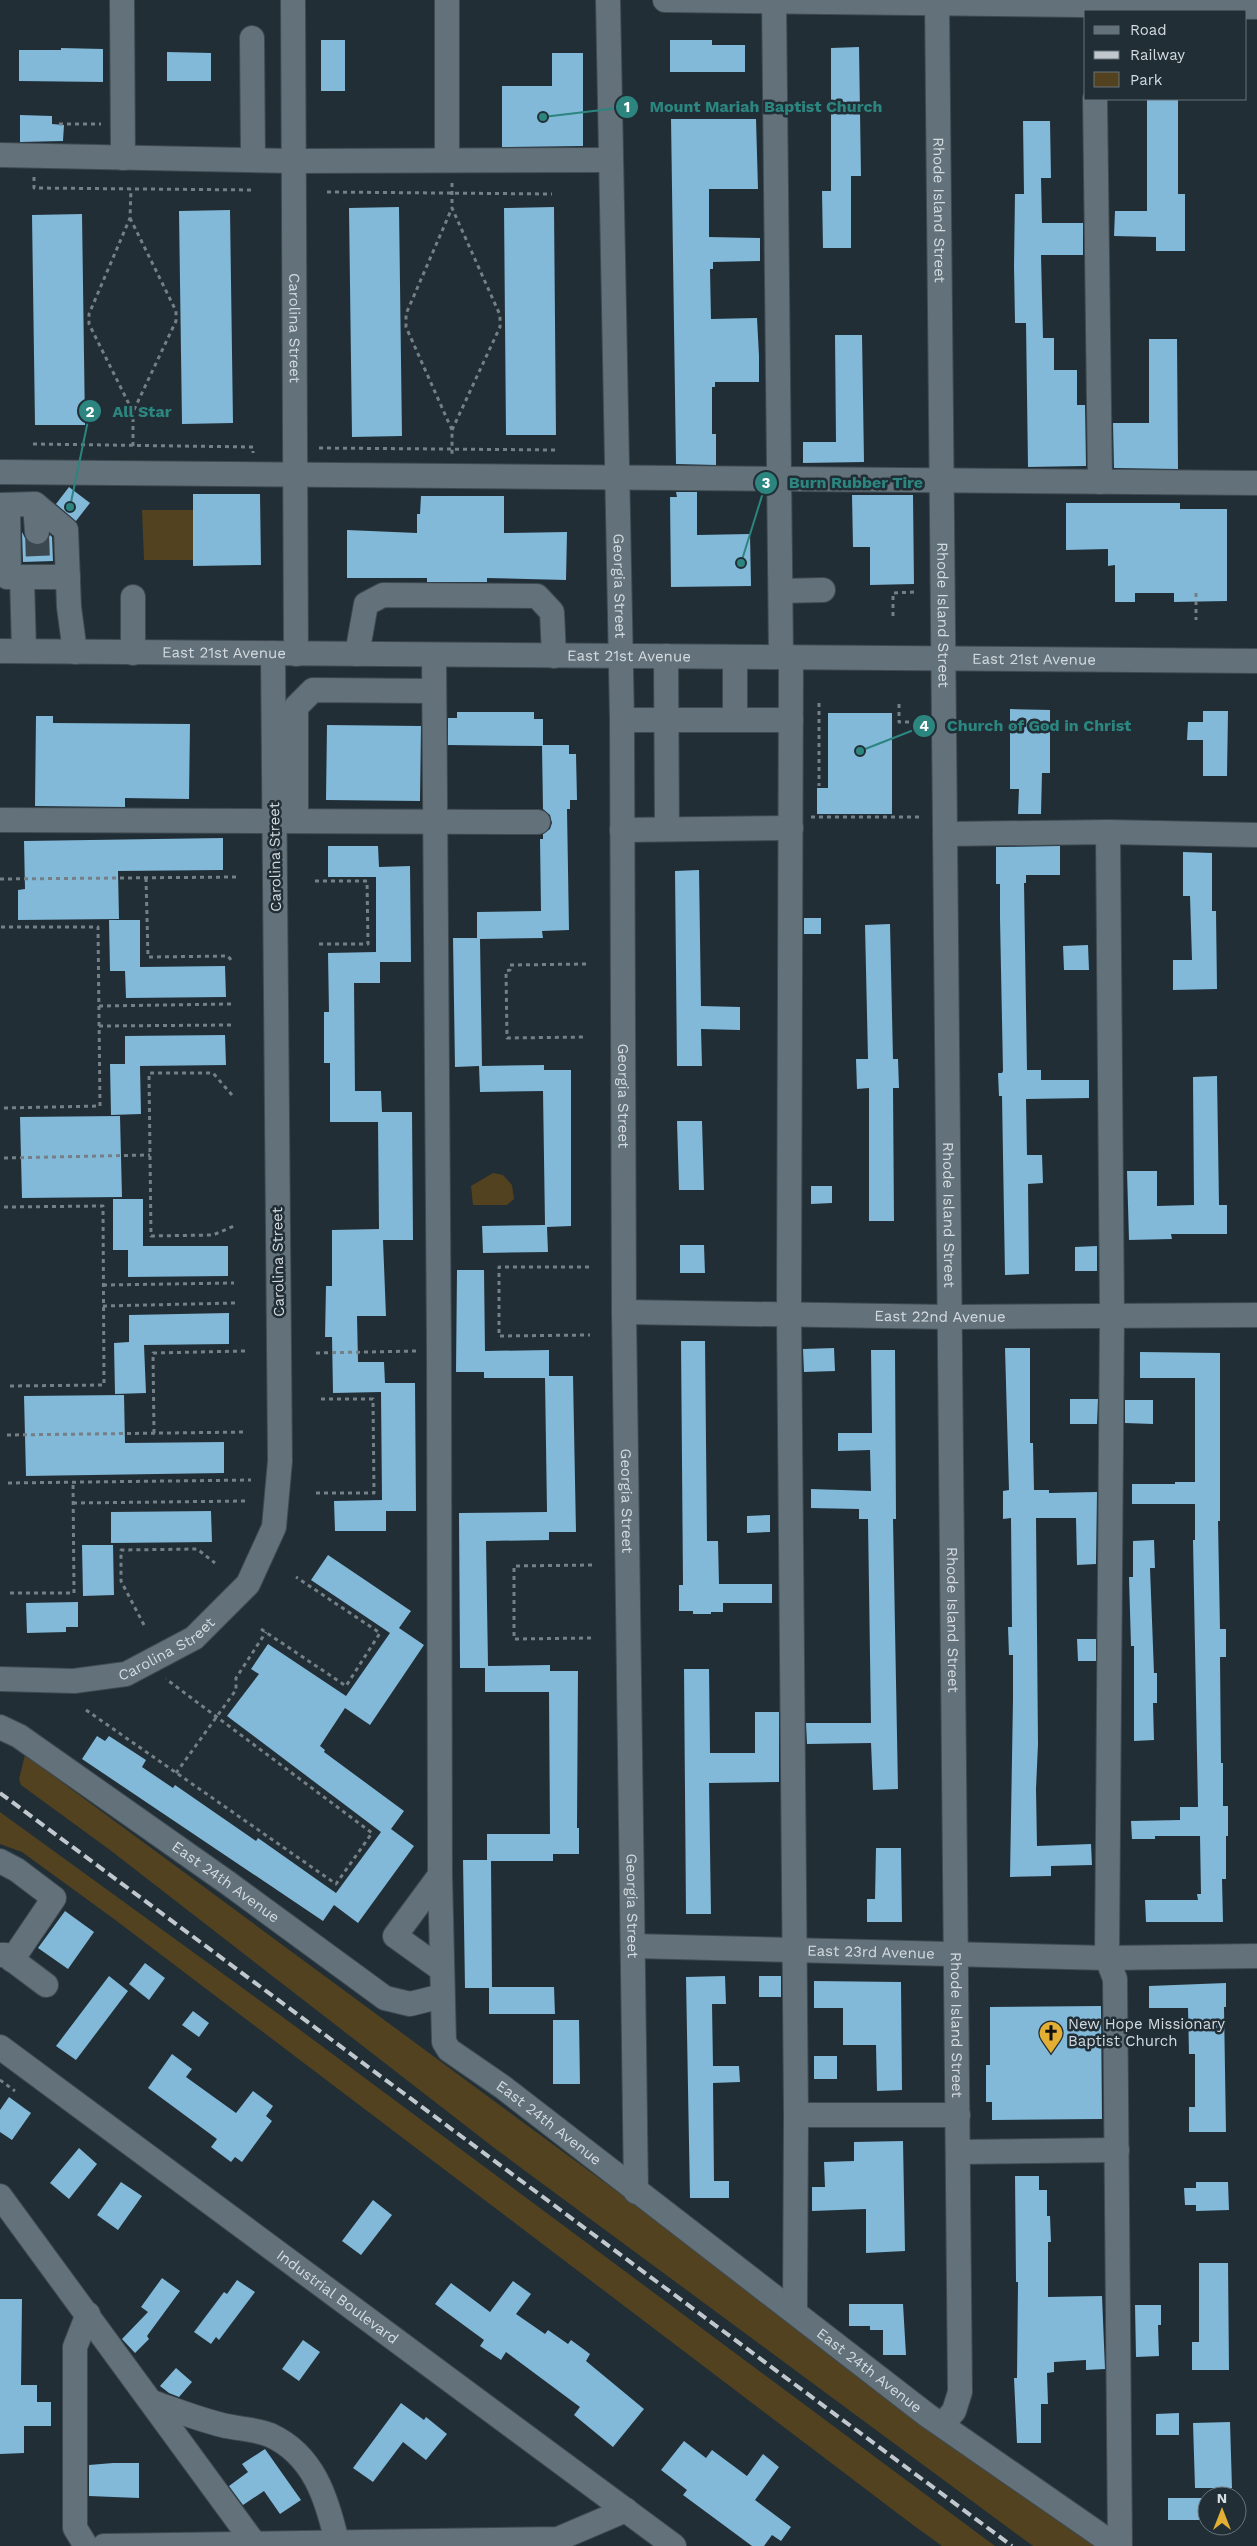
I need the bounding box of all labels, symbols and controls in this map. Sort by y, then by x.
legend [1084,10,1247,100]
text: Road [1130,21,1167,39]
text: Railway [1130,46,1185,64]
text: Park [1130,71,1163,89]
callout: Mount Mariah Baptist Church [615,91,893,122]
text: Mount Mariah Baptist Church [650,97,882,116]
text: 1 [624,98,630,116]
street label: Rhode Island Street [929,137,949,284]
street label: Carolina Street [285,273,304,384]
callout: All Star [77,396,182,427]
text: All Star [112,402,172,421]
text: 2 [86,403,95,421]
callout: Burn Rubber Tire [754,467,934,498]
text: Burn Rubber Tire [789,473,923,492]
text: 3 [762,474,771,492]
street label: Georgia Street [609,533,629,639]
street label: Rhode Island Street [933,542,953,689]
street label: East 21st Avenue [162,643,286,662]
street label: East 21st Avenue [567,647,691,665]
street label: East 21st Avenue [972,650,1096,669]
callout: Church of God in Christ [912,710,1142,741]
text: Church of God in Christ [947,716,1131,735]
text: 4 [919,717,929,735]
street label: Carolina Street [265,801,285,912]
street label: Georgia Street [614,1043,632,1149]
street label: Rhode Island Street [939,1142,958,1289]
street label: Carolina Street [268,1206,288,1317]
street label: East 22nd Avenue [874,1307,1006,1326]
street label: Georgia Street [617,1448,636,1554]
street label: Rhode Island Street [943,1547,962,1694]
street label: Carolina Street [117,1613,219,1684]
street label: East 24th Avenue [168,1837,283,1927]
street label: Georgia Street [622,1853,642,1959]
street label: East 23rd Avenue [807,1941,935,1963]
street label: Rhode Island Street [947,1952,966,2099]
place label: New Hope Missionary Baptist Church [1068,2015,1225,2050]
church icon: New Hope Missionary Baptist Church [1038,2020,1064,2054]
street label: East 24th Avenue [493,2076,605,2169]
street label: Industrial Boulevard [273,2246,402,2348]
street label: East 24th Avenue [813,2324,925,2417]
north arrow [1197,2486,1247,2536]
text: N [1217,2490,1227,2506]

